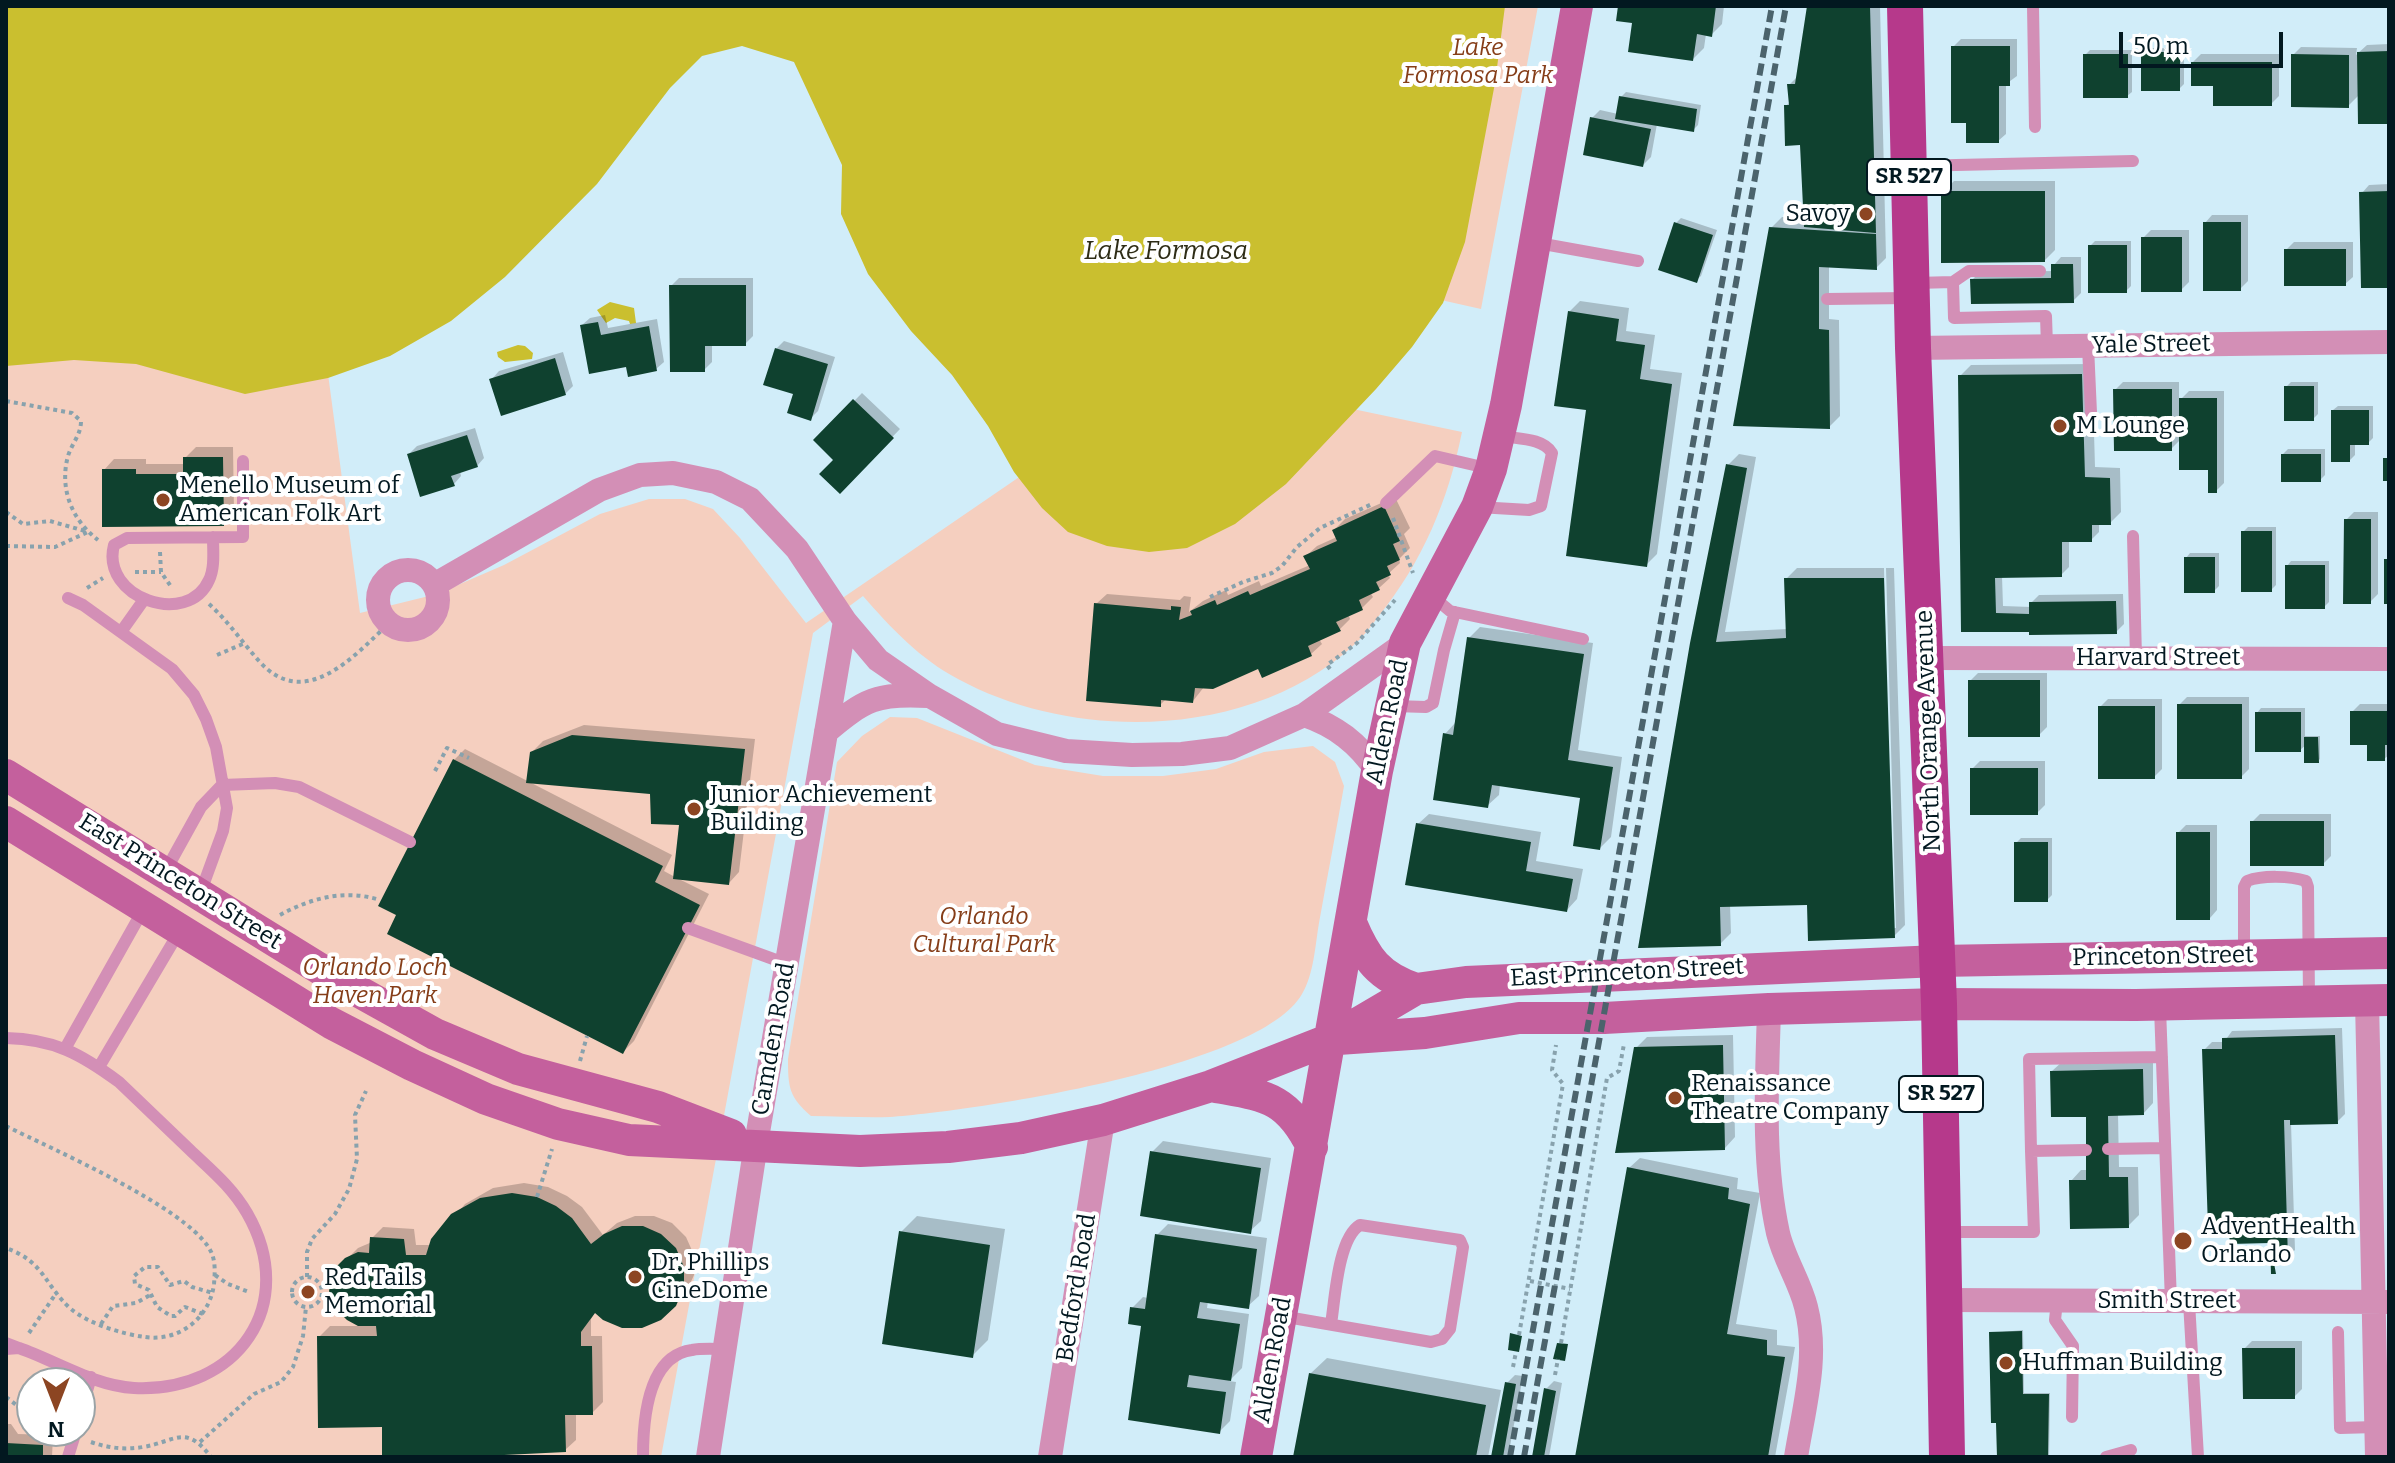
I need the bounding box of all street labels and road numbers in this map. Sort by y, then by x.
road number: SR 527 [1867,159,1951,195]
street label: Yale Street [2091,330,2211,360]
street label: North Orange Avenue [1910,609,1948,853]
street label: Harvard Street [2076,644,2240,672]
street label: Alden Road [1361,657,1415,787]
street label: East Princeton Street [73,808,287,956]
street label: Princeton Street [2072,941,2254,973]
street label: East Princeton Street [1509,952,1745,994]
street label: Camden Road [746,960,802,1118]
road number: SR 527 [1899,1076,1983,1112]
street label: Bedford Road [1051,1212,1103,1364]
street label: Smith Street [2097,1287,2237,1315]
street label: Alden Road [1248,1295,1298,1425]

